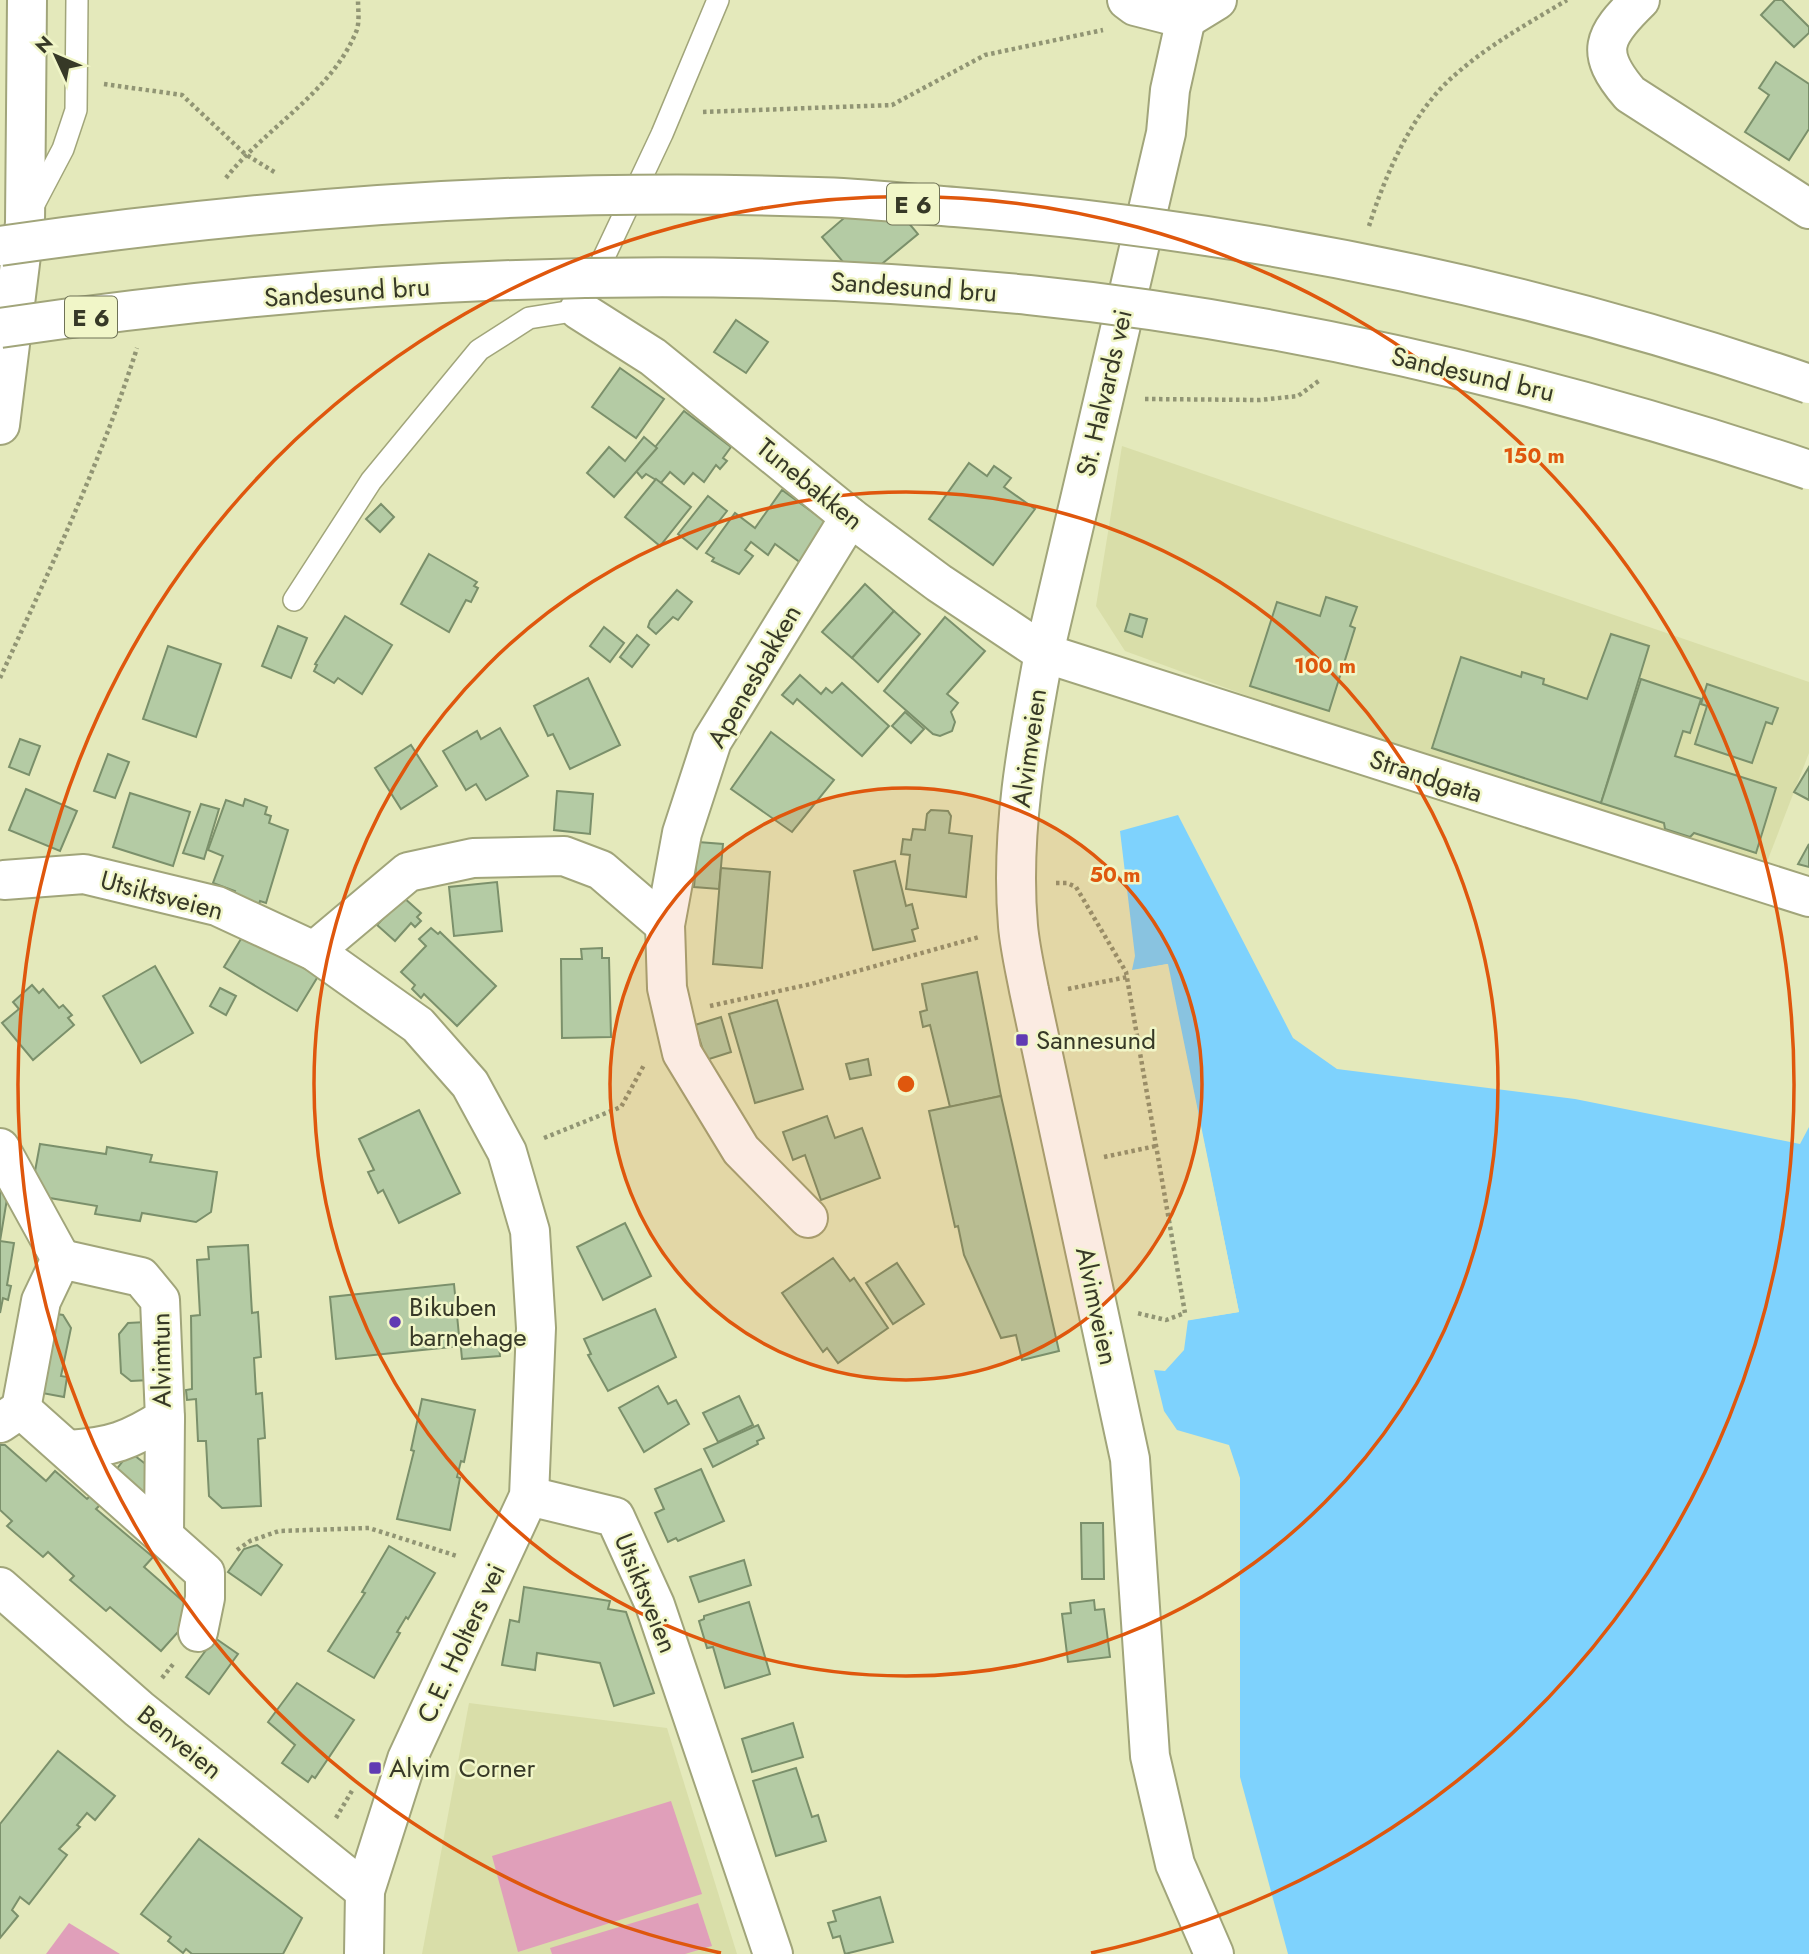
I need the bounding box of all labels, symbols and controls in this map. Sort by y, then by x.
north arrow [21,21,91,91]
text: N [29,30,59,59]
road number: E 6 [887,184,939,224]
street label: Sandesund bru [830,262,998,312]
street label: Sandesund bru [263,267,431,317]
road number: E 6 [65,296,117,338]
street label: St. Halvards vei [1066,306,1142,480]
street label: Sandesund bru [1388,337,1558,411]
street label: Tunebakken [748,429,872,539]
text: 150 m [1503,441,1565,471]
street label: Apenesbakken [698,597,810,755]
text: 100 m [1294,651,1356,681]
street label: Alvimveien [1002,686,1056,810]
street label: Strandgata [1365,740,1487,812]
street label: Utsiktsveien [96,860,228,930]
text: 50 m [1090,860,1140,890]
place label: Sannesund [1036,1021,1156,1059]
marker: Sannesund [1014,1032,1030,1048]
centre of rings [894,1072,918,1096]
street label: Alvimveien [1066,1243,1128,1369]
place label: Bikuben barnehage [409,1288,527,1356]
street label: Alvimtun [141,1312,181,1408]
marker: Bikuben barnehage [387,1314,403,1330]
street label: Utsiktsveien [605,1527,687,1659]
street label: C.E. Holters vei [407,1557,515,1729]
street label: Benveien [129,1696,231,1788]
place label: Alvim Corner [389,1749,535,1787]
marker: Alvim Corner [367,1760,383,1776]

